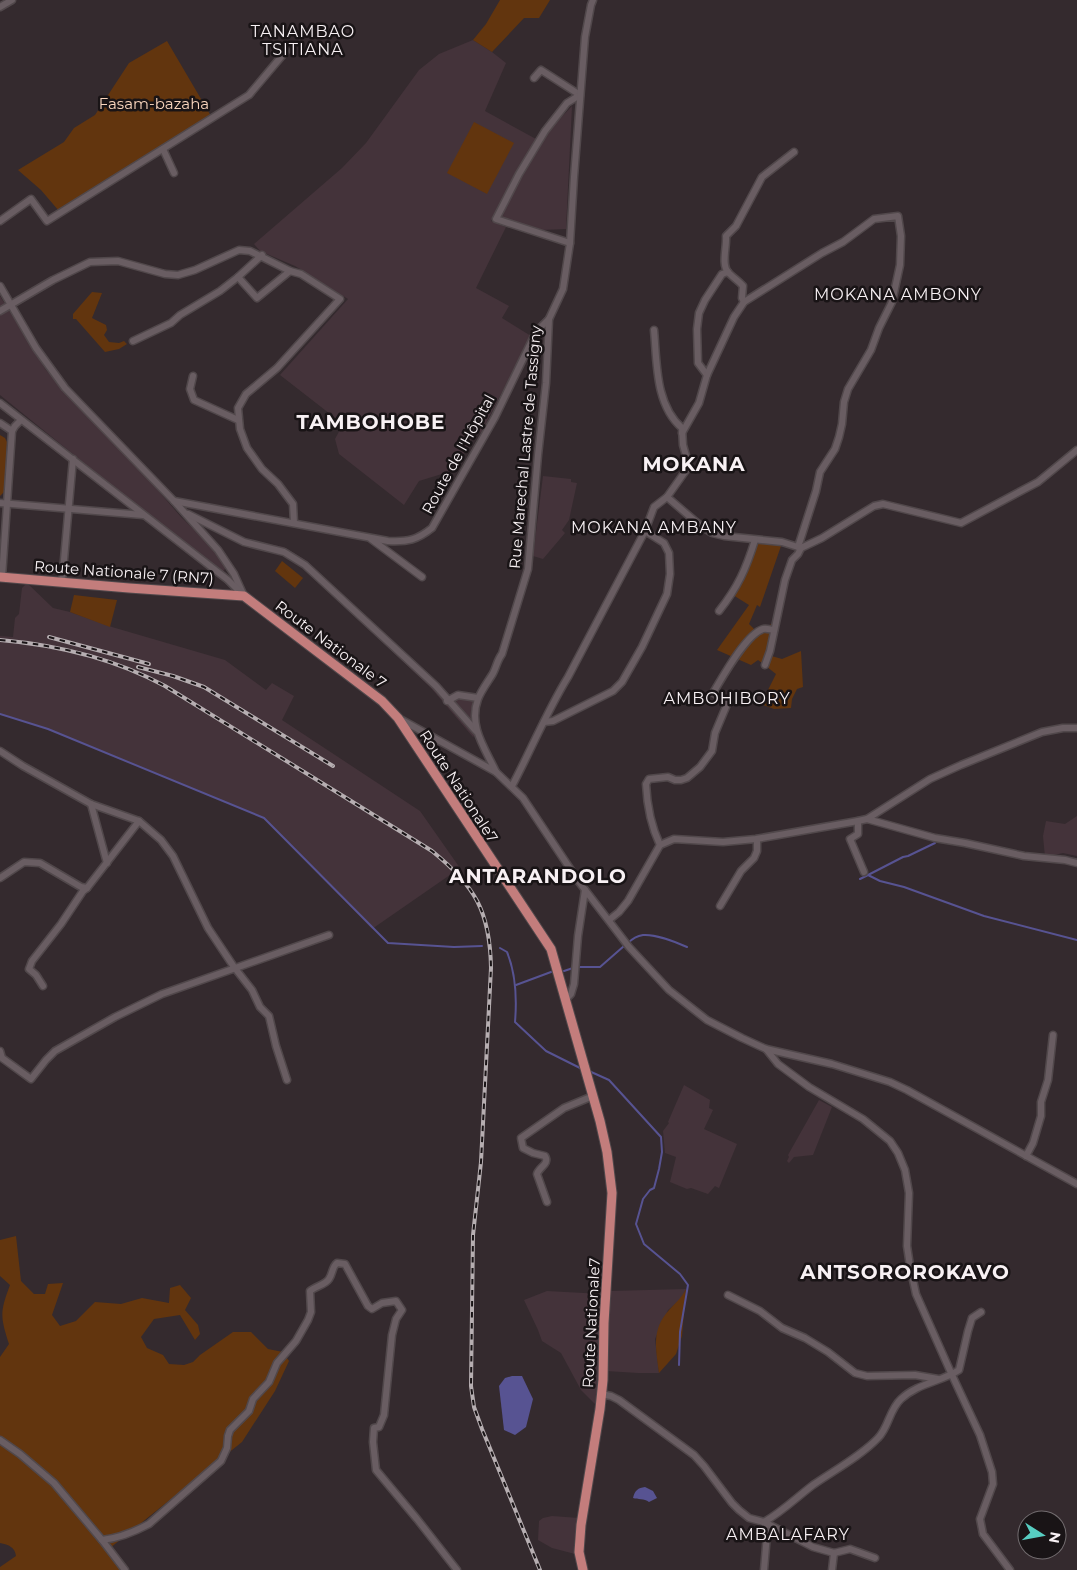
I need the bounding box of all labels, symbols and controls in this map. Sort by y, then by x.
district label: TANAMBAO TSITIANA [251,22,355,59]
park label: Fasam-bazaha [99,94,209,113]
district label: MOKANA AMBONY [814,285,982,304]
street label: Rue Marechal Lastre de Tassigny [505,324,545,570]
street label: Route de l'Hôpital [417,391,499,517]
district label: TAMBOHOBE [296,410,446,434]
district label: MOKANA [643,452,745,476]
district label: MOKANA AMBANY [571,518,737,537]
street label: Route Nationale 7 (RN7) [33,556,215,588]
street label: Route Nationale 7 [272,596,391,692]
district label: AMBOHIBORY [663,689,791,708]
street label: Route Nationale7 [416,726,503,846]
district label: ANTARANDOLO [448,864,627,888]
street label: Route Nationale7 [578,1257,604,1389]
district label: ANTSOROROKAVO [799,1260,1010,1284]
north arrow [1017,1510,1067,1560]
district label: AMBALAFARY [726,1525,850,1544]
text: N [1045,1530,1065,1545]

